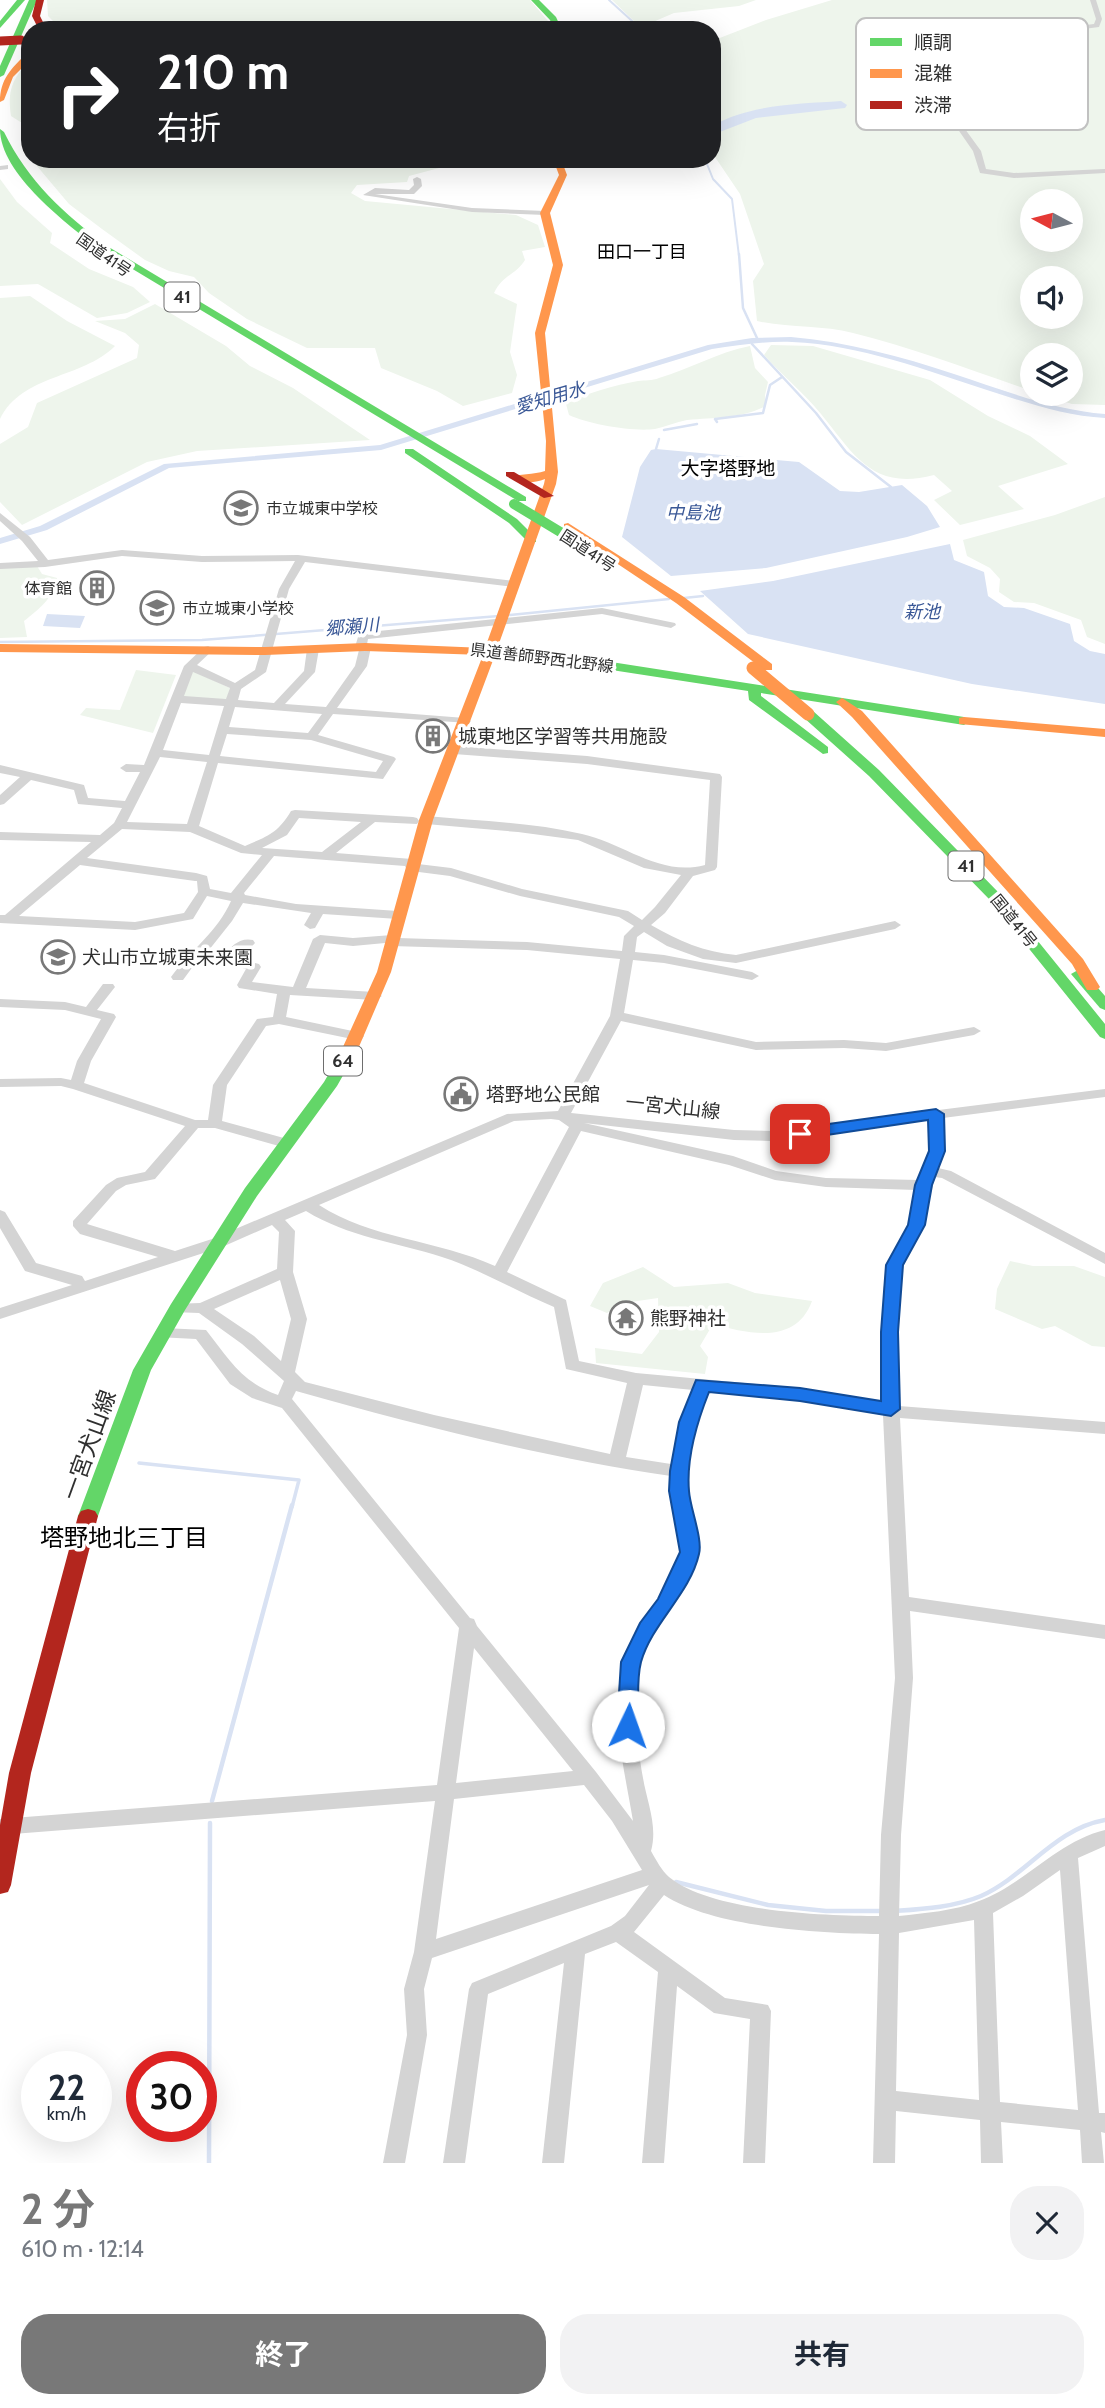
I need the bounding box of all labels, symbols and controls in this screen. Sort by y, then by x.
legend [856,18,1088,130]
text: 順調 [914,31,952,54]
text: 210 m [157,42,289,101]
icon: right [42,49,133,140]
text: 混雑 [914,62,952,85]
text: 渋滞 [914,94,952,117]
text: 右折 [157,108,221,147]
north arrow [1020,189,1083,252]
map controls [1020,189,1083,406]
street label: 国道41号 [73,229,135,281]
district label: 田口一丁目 [597,241,687,263]
button: sound [1020,266,1083,329]
road number: 41 [164,282,200,312]
button: layers [1020,343,1083,406]
water label: 愛知用水 [512,377,590,418]
district label: 大字塔野地 [680,457,776,480]
school or university icon: 市立城東中学校 [222,489,260,527]
place label: 市立城東中学校 [266,499,378,518]
water label: 中島池 [666,502,722,524]
street label: 国道41号 [557,526,619,576]
building icon: 体育館 [78,569,116,607]
place label: 体育館 [24,579,72,598]
school or university icon: 市立城東小学校 [138,589,176,627]
place label: 市立城東小学校 [182,599,294,618]
water label: 新池 [904,601,942,623]
water label: 郷瀬川 [324,614,382,640]
street label: 県道善師野西北野線 [469,640,615,676]
building icon: 城東地区学習等共用施設 [414,717,452,755]
place label: 城東地区学習等共用施設 [458,725,667,748]
road number: 41 [948,852,984,880]
street label: 国道41号 [987,891,1041,951]
school or university icon: 犬山市立城東未来園 [39,938,77,976]
place label: 犬山市立城東未来園 [82,946,253,969]
road number: 64 [324,1046,362,1076]
public building icon: 塔野地公民館 [442,1075,480,1113]
place label: 塔野地公民館 [486,1083,600,1106]
street label: 一宮犬山線 [625,1091,721,1123]
pin [770,1104,830,1164]
icon: arrive [781,1115,819,1153]
temple icon: 熊野神社 [607,1299,645,1337]
place label: 熊野神社 [650,1307,726,1330]
street label: 一宮犬山線 [56,1386,122,1504]
district label: 塔野地北三丁目 [40,1523,208,1552]
position arrow [591,1689,665,1763]
speed limit sign: 30 [126,2051,217,2142]
text: 22 [48,2066,85,2109]
text: km/h [47,2103,86,2125]
text: 2 分 [21,2183,95,2235]
button: close [1010,2186,1084,2260]
text: 610 m · 12:14 [21,2235,144,2263]
button: 終了 [21,2314,546,2394]
button: 共有 [560,2314,1084,2394]

